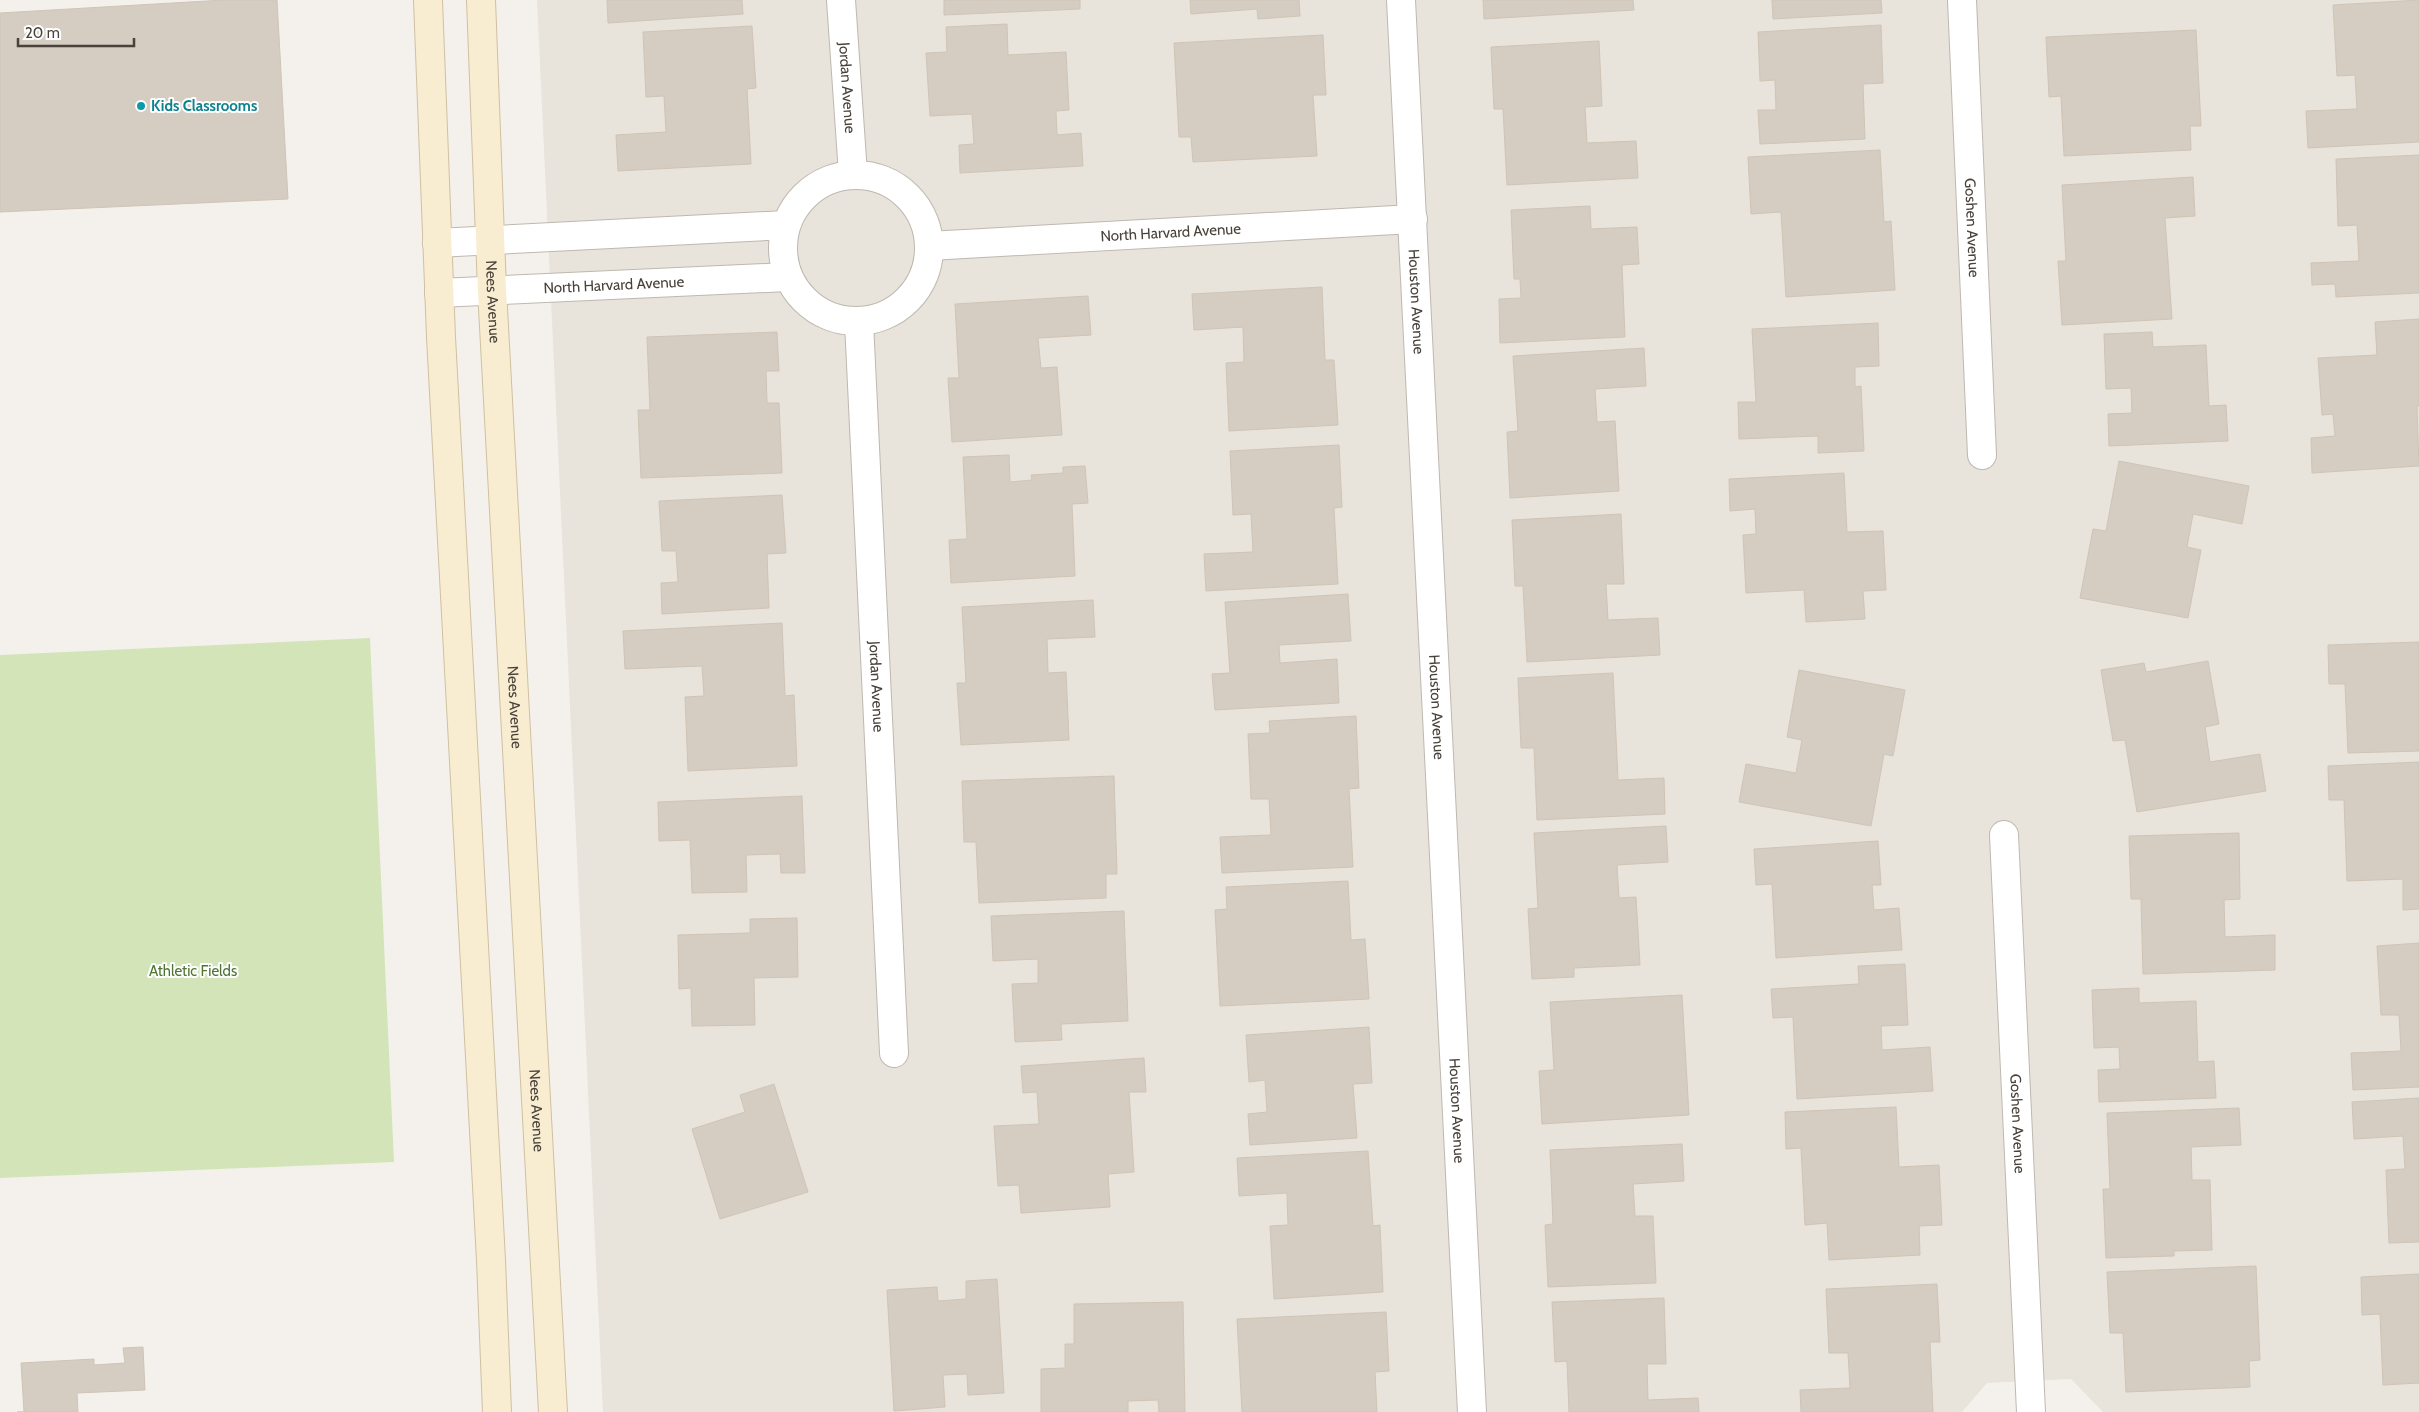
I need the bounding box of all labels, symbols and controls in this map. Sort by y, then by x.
scale bar [18,15,134,47]
text: 20 m [25,24,60,42]
street label: Jordan Avenue [835,41,859,134]
place label: Kids Classrooms [151,97,257,115]
marker: Kids Classrooms [135,100,147,112]
street label: Goshen Avenue [1961,178,1983,278]
street label: North Harvard Avenue [1100,220,1242,245]
street label: Houston Avenue [1405,249,1428,355]
street label: Nees Avenue [482,260,504,344]
street label: North Harvard Avenue [543,273,685,297]
street label: Jordan Avenue [865,640,888,733]
street label: Houston Avenue [1425,654,1448,760]
street label: Nees Avenue [503,665,526,749]
park label: Athletic Fields [149,962,237,980]
street label: Houston Avenue [1445,1058,1468,1164]
street label: Nees Avenue [525,1069,548,1153]
street label: Goshen Avenue [2006,1073,2029,1174]

